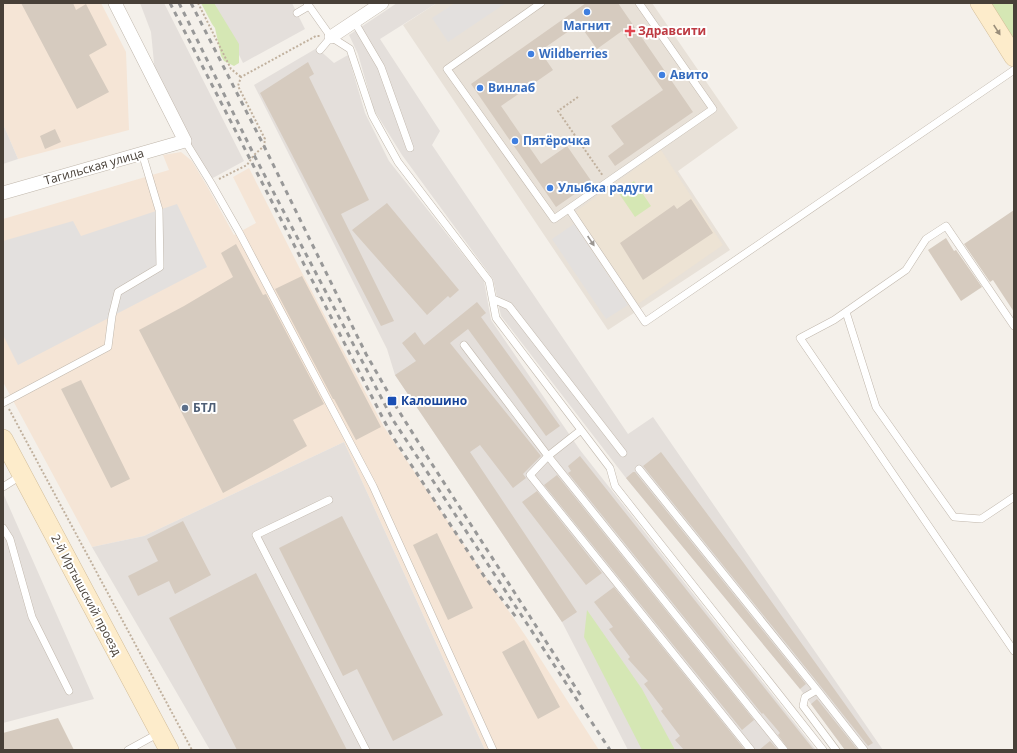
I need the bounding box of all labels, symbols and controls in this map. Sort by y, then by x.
marker: Магнит [582,7,592,17]
place label: Магнит [563,17,611,34]
place label: Здравсити [638,22,706,39]
one-way arrow [993,25,1001,35]
marker: Здравсити [625,26,635,36]
place label: Wildberries [539,45,608,62]
marker: Wildberries [526,49,536,59]
place label: Авито [670,66,709,83]
marker: Авито [657,70,667,80]
place label: Винлаб [488,79,535,96]
marker: Винлаб [475,83,485,93]
place label: Пятёрочка [523,132,590,149]
marker: Пятёрочка [510,136,520,146]
street label: Тагильская улица [42,144,146,189]
place label: Улыбка радуги [558,179,653,196]
marker: Улыбка радуги [545,183,555,193]
one-way arrow [587,235,594,247]
place label: Калошино [401,392,467,409]
marker: Калошино [386,395,398,407]
place label: БТЛ [193,399,217,416]
marker: БТЛ [180,403,190,413]
street label: 2-й Иртышский проезд [47,531,126,659]

